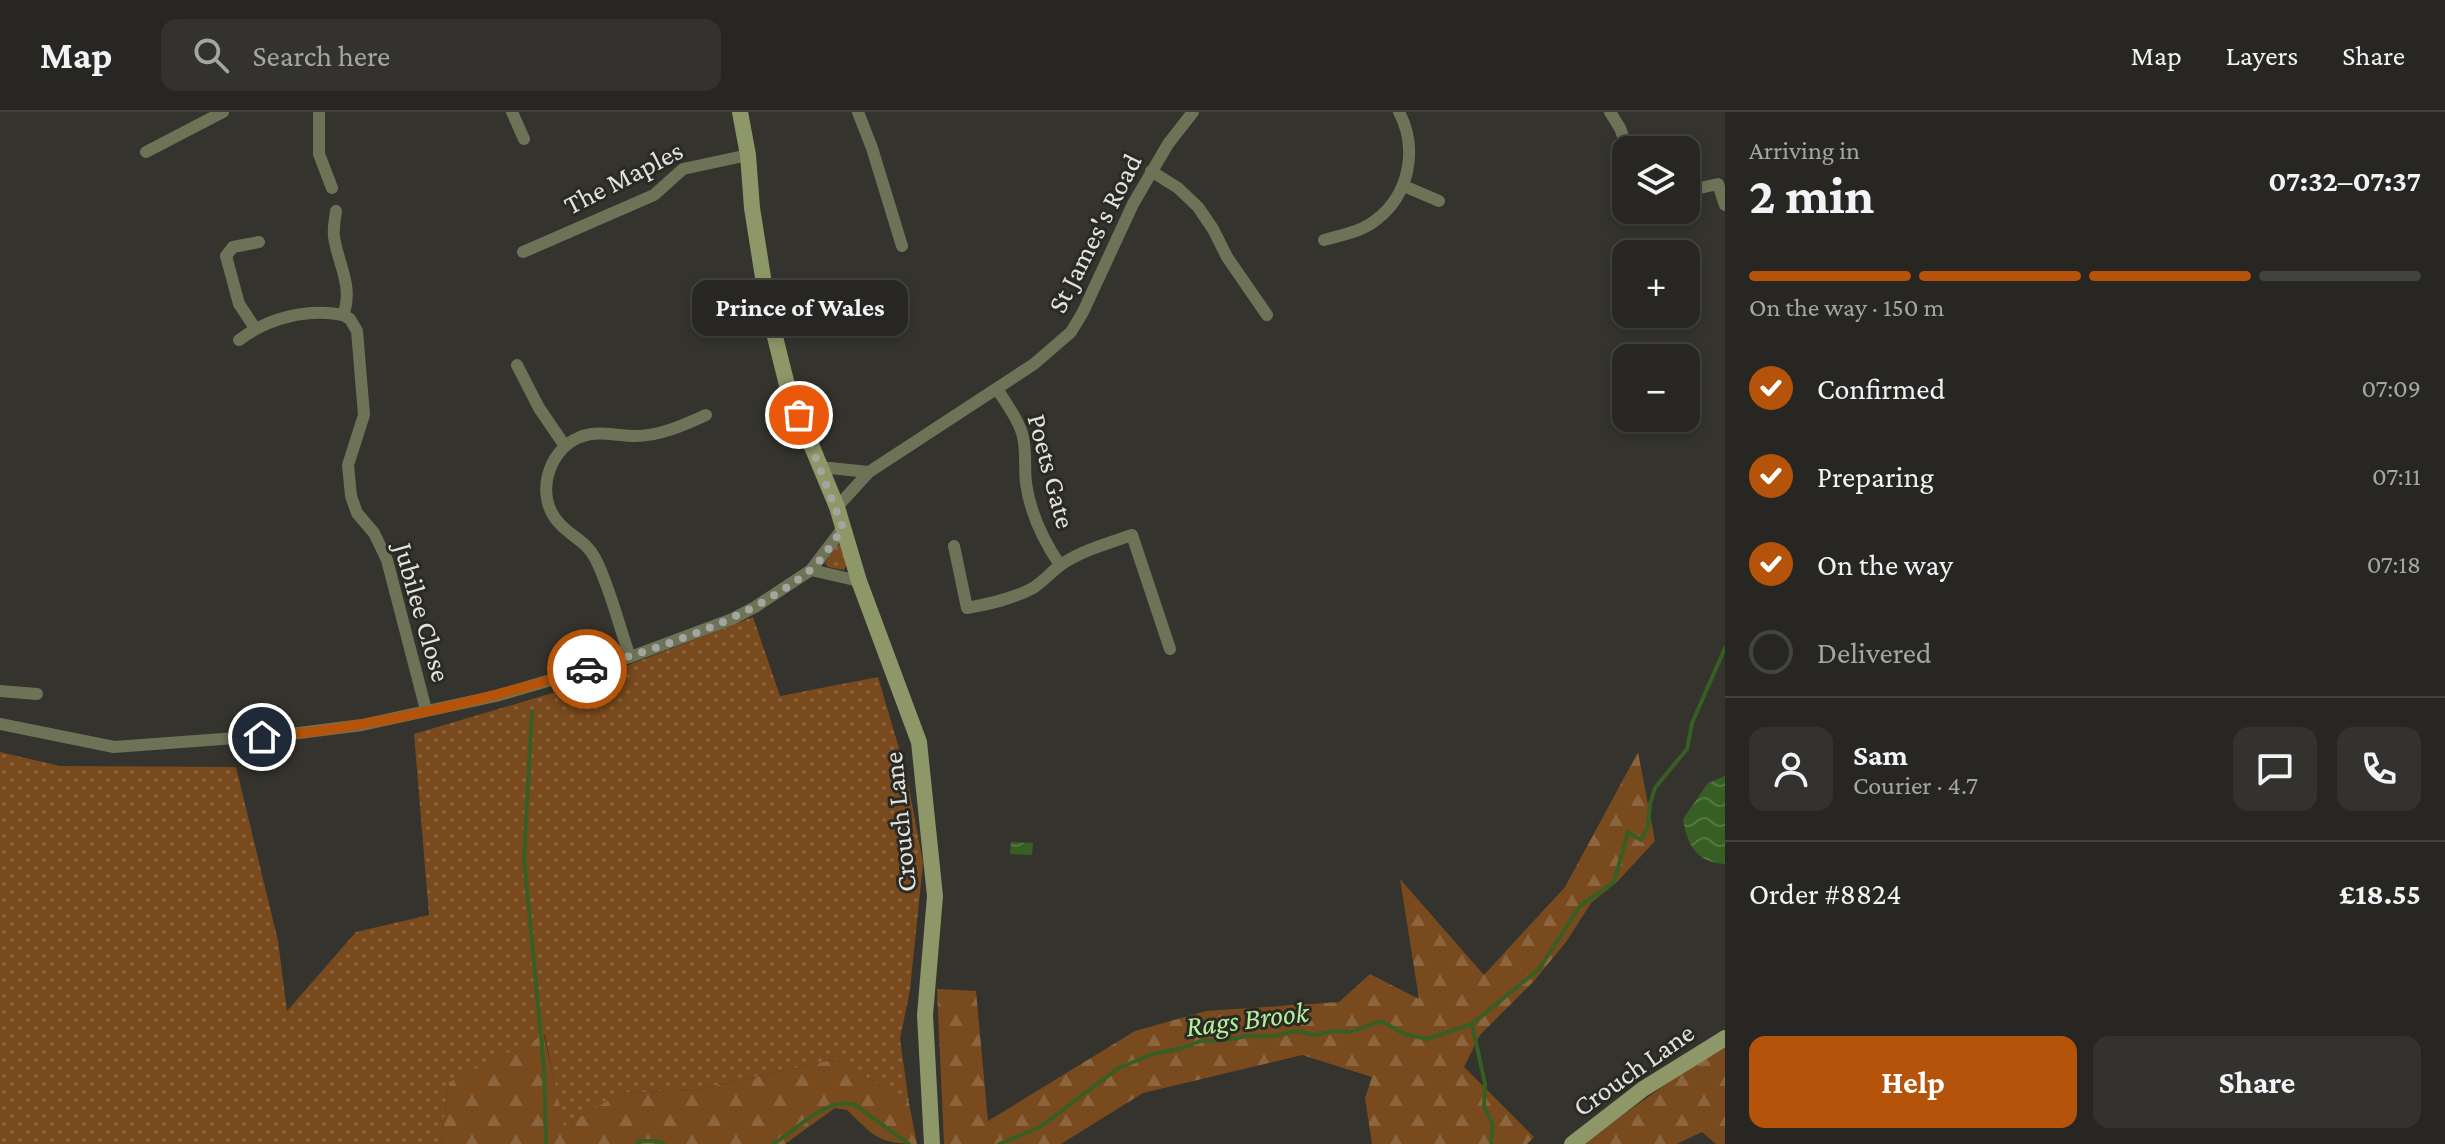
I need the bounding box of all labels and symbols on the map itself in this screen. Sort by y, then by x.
street label: The Maples [559,134,688,221]
street label: St James's Road [1041,148,1148,318]
callout: Prince of Wales [691,279,907,335]
pin [765,381,833,449]
street label: Poets Gate [1021,411,1082,532]
street label: Jubilee Close [387,536,457,685]
courier [547,629,627,709]
pin [228,703,296,771]
street label: Crouch Lane [877,750,922,894]
water label: Rags Brook [1184,994,1312,1043]
street label: Crouch Lane [1567,1016,1700,1122]

